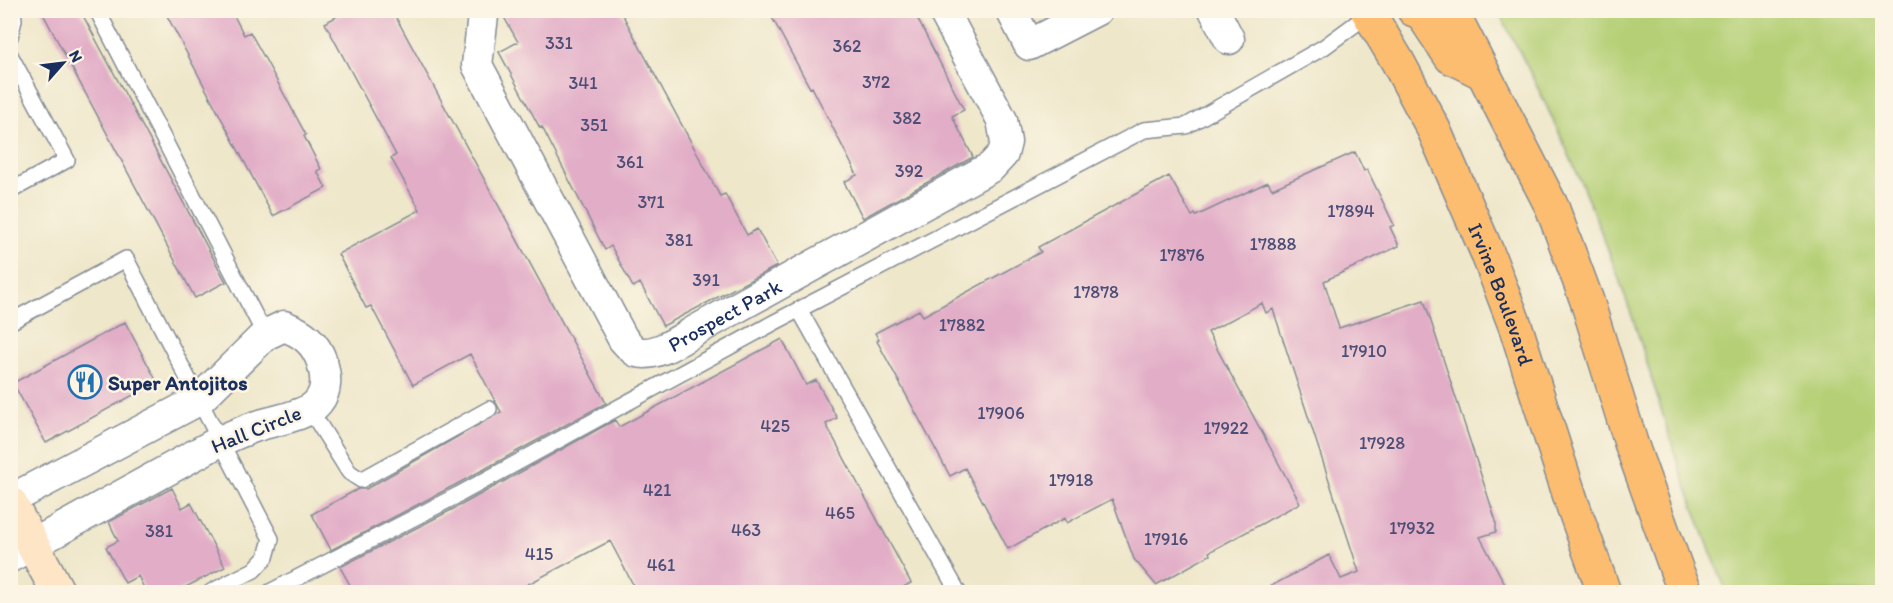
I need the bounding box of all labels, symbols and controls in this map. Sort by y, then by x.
house number: 331 [545,32,573,54]
north arrow [33,33,93,93]
house number: 362 [833,35,862,57]
text: N [65,47,87,65]
house number: 372 [862,71,891,93]
house number: 341 [569,72,597,94]
house number: 382 [892,107,922,129]
house number: 351 [580,114,608,136]
house number: 361 [616,151,644,173]
house number: 392 [895,160,924,182]
house number: 371 [637,191,665,213]
house number: 17894 [1327,200,1375,222]
street label: Irvine Boulevard [1463,219,1540,369]
house number: 381 [665,229,693,251]
house number: 17888 [1250,233,1297,255]
house number: 17876 [1159,244,1205,266]
house number: 391 [692,269,720,291]
street label: Prospect Park [663,273,786,357]
house number: 17878 [1073,281,1119,303]
house number: 17882 [939,314,986,336]
house number: 17910 [1341,340,1387,362]
restaurant icon: Super Antojitos [67,364,103,400]
place label: Super Antojitos [108,370,248,396]
street label: Hall Circle [207,400,305,458]
house number: 17906 [977,402,1025,424]
house number: 425 [760,415,790,437]
house number: 17922 [1203,417,1249,439]
house number: 17928 [1359,432,1405,454]
house number: 17918 [1049,469,1094,491]
house number: 421 [643,479,671,501]
house number: 465 [825,502,855,524]
house number: 17932 [1389,517,1436,539]
house number: 463 [731,519,761,541]
house number: 381 [145,520,173,542]
house number: 17916 [1144,528,1188,550]
house number: 415 [525,543,553,565]
house number: 461 [647,554,675,576]

